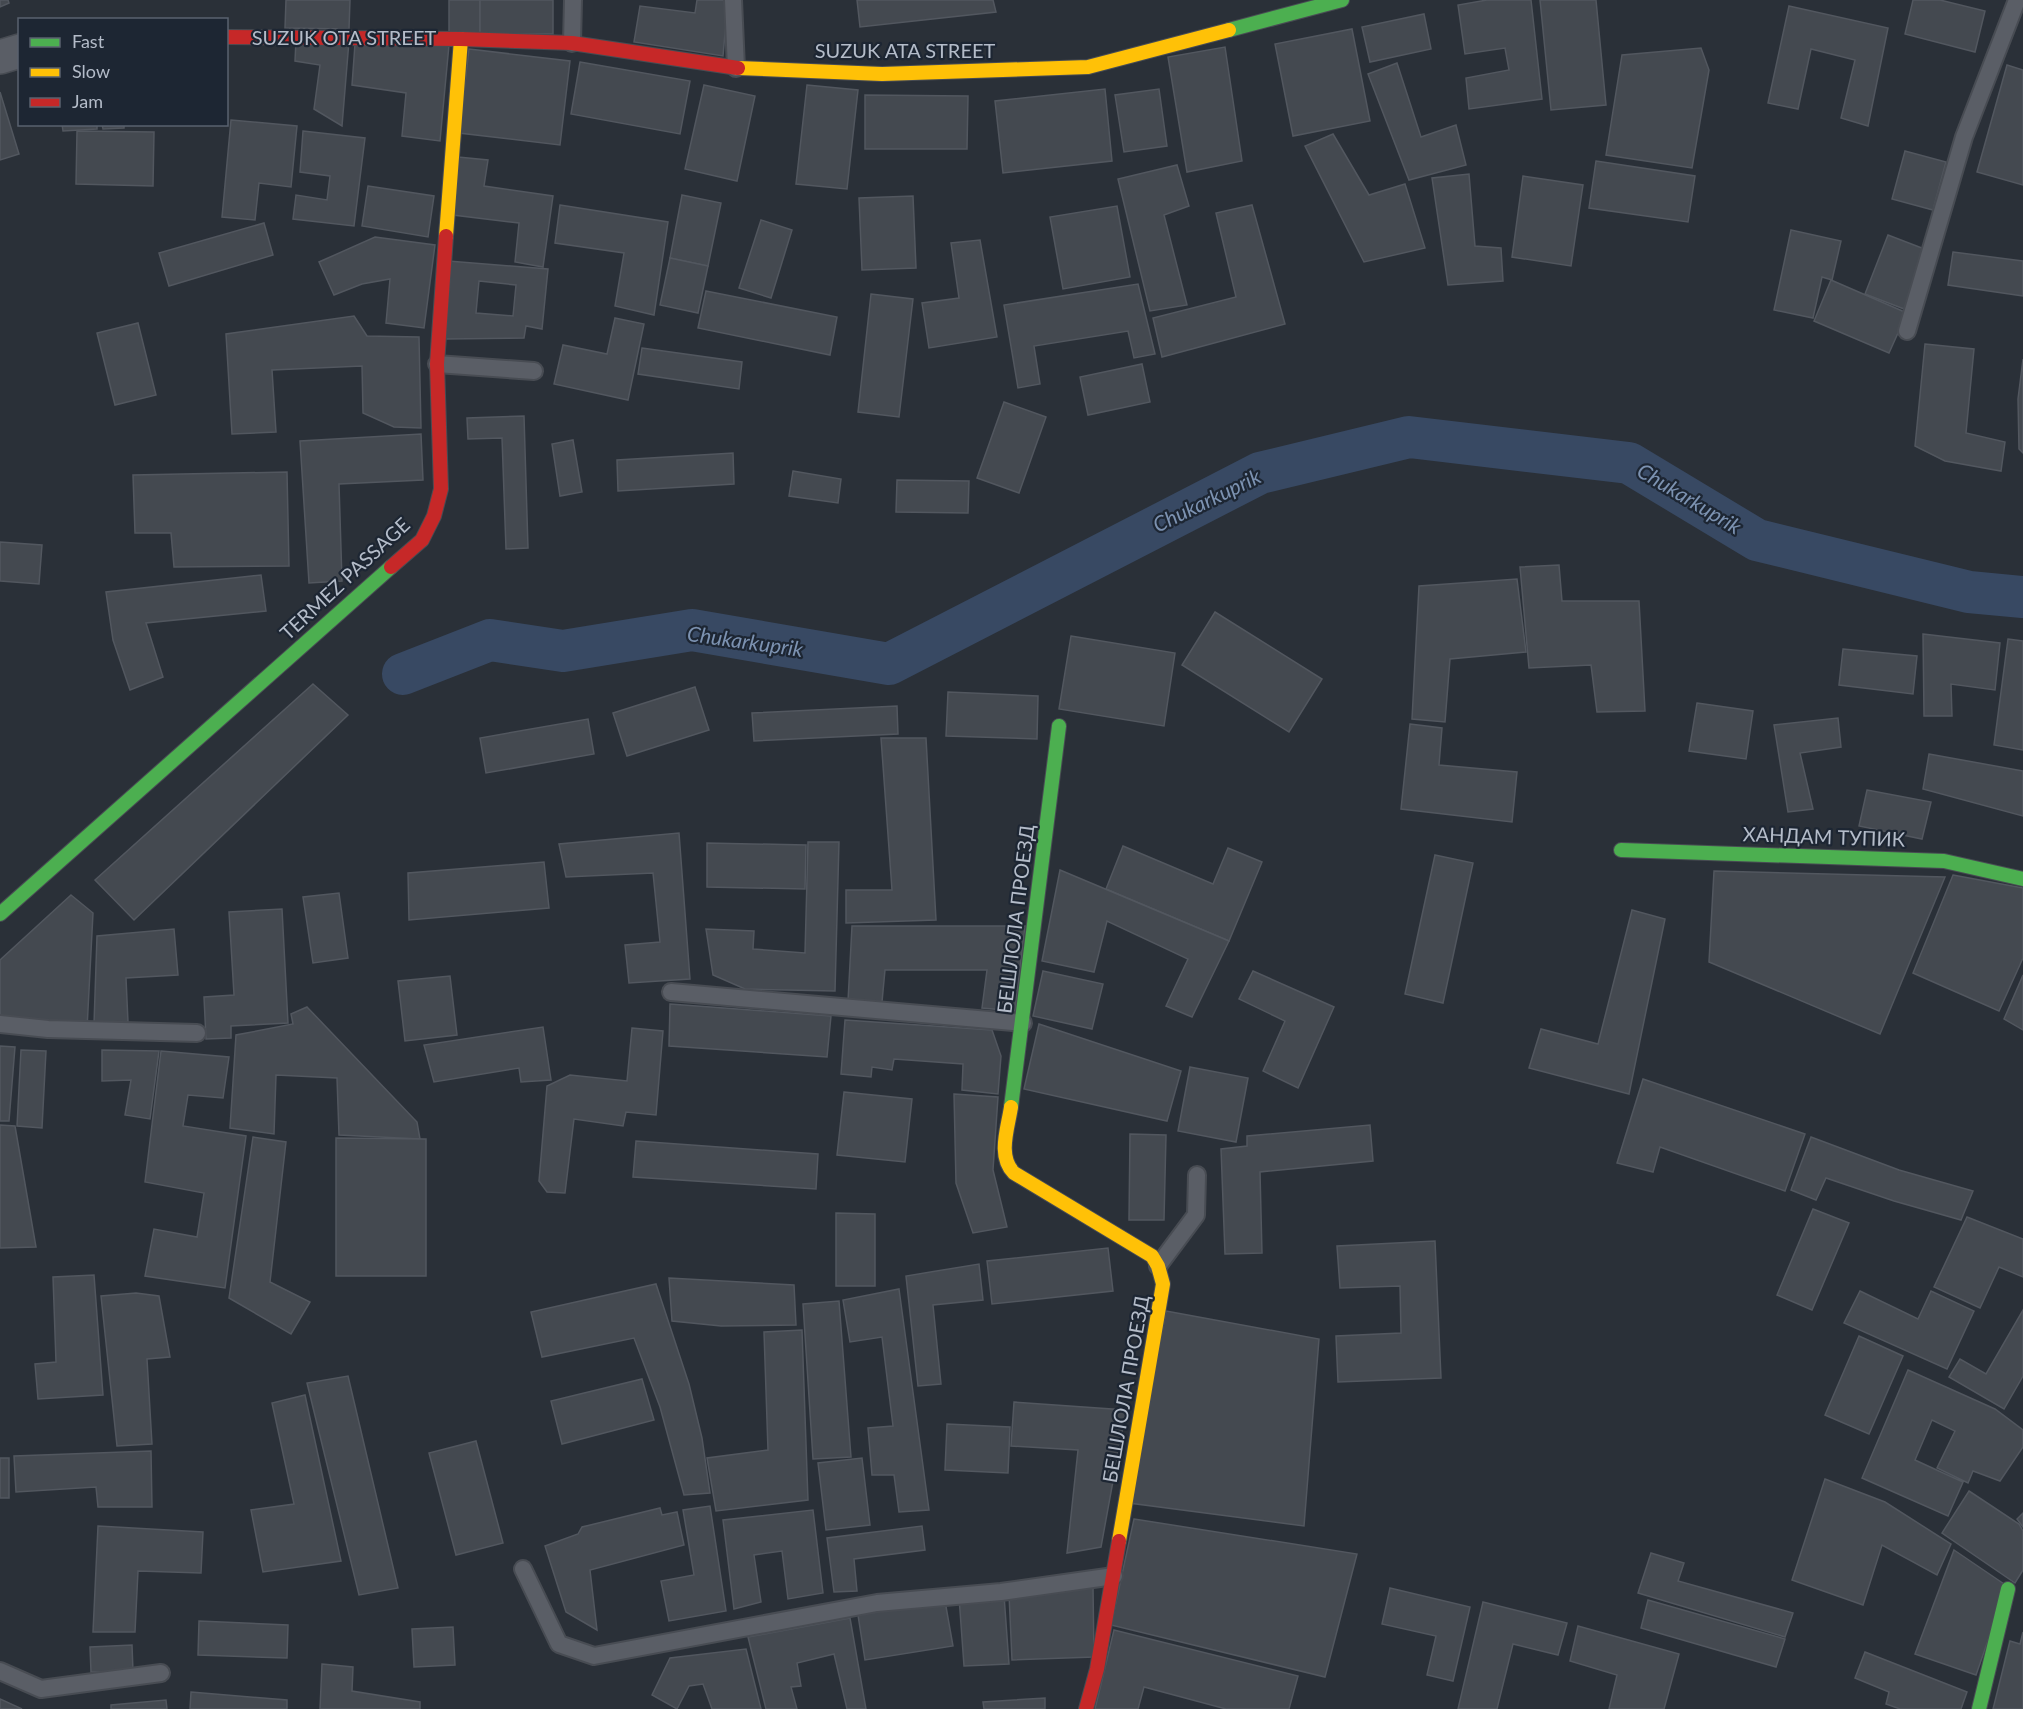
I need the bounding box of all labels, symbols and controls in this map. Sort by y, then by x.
legend [18,18,228,126]
street label: SUZUK OTA STREET [252,25,436,49]
text: Fast [72,30,105,52]
street label: SUZUK ATA STREET [815,38,996,62]
text: Slow [72,60,110,82]
text: Jam [72,90,103,112]
water label: Chukarkuprik [1633,457,1747,539]
water label: Chukarkuprik [1148,462,1265,537]
street label: TERMEZ PASSAGE [275,512,414,645]
water label: Chukarkuprik [686,620,806,661]
street label: ХАНДАМ ТУПИК [1742,821,1906,851]
street label: БЕШЛОЛА ПРОЕЗД [992,823,1039,1015]
street label: БЕШЛОЛА ПРОЕЗД [1097,1293,1153,1485]

